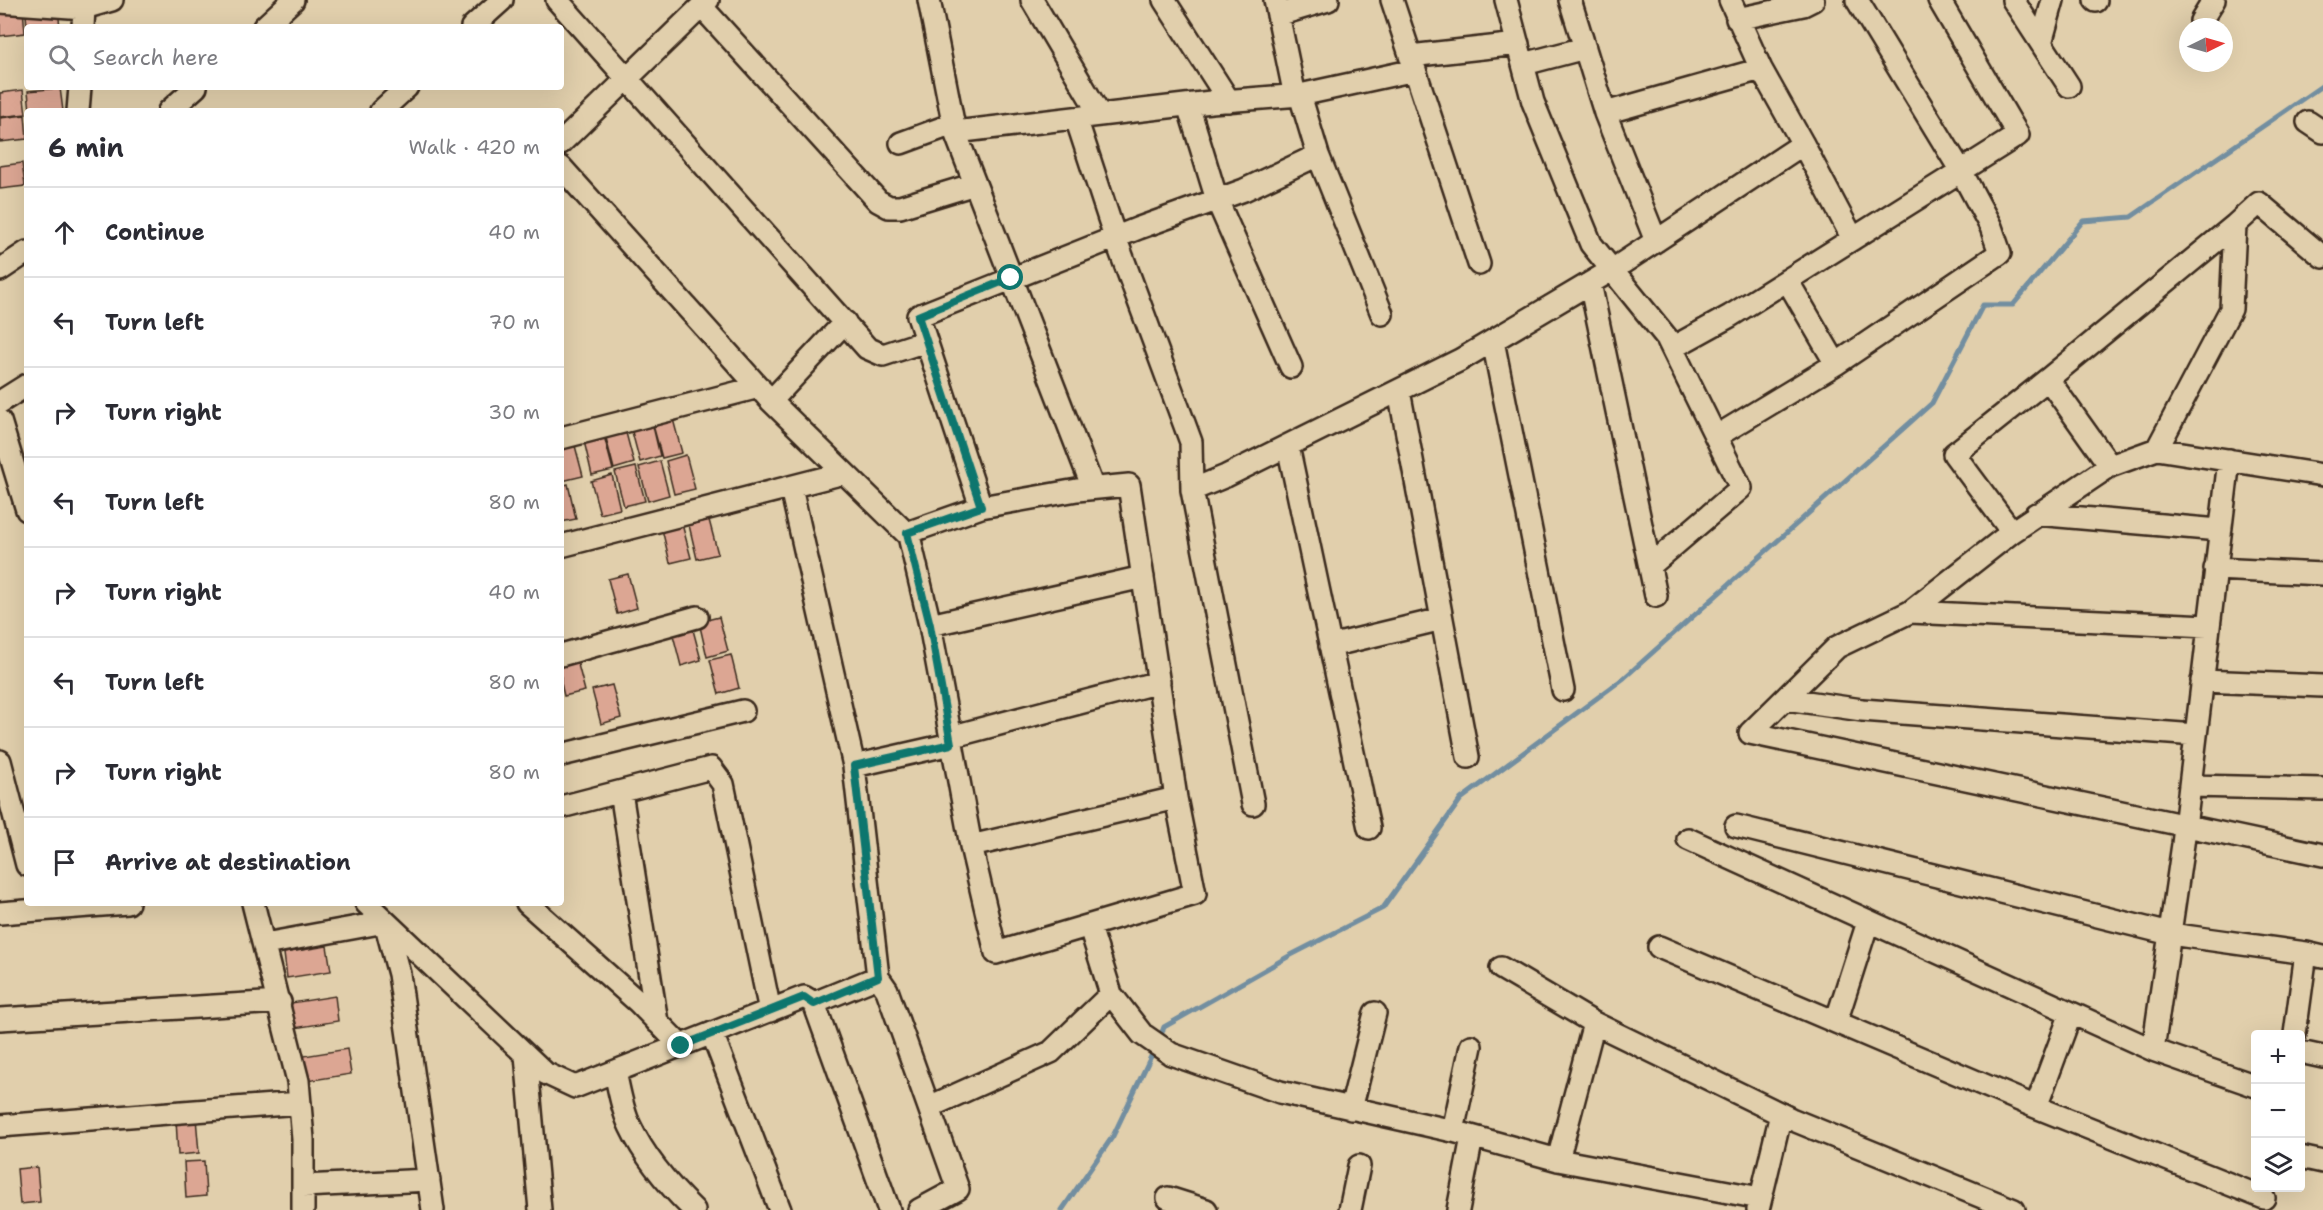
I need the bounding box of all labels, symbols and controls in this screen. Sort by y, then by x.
north arrow [2179,18,2233,72]
search box [24,24,564,90]
icon: search [45,41,78,74]
text: Search here [93,43,219,72]
text: 6 min [48,130,124,165]
text: Walk · 420 m [408,134,540,160]
icon: ahead [48,216,81,249]
text: Continue [105,218,205,247]
text: 40 m [488,219,540,245]
route start [997,264,1023,290]
icon: left [48,306,81,339]
text: Turn left [105,308,204,337]
text: 70 m [488,309,540,335]
icon: right [48,396,81,429]
text: Turn right [105,398,222,427]
text: 30 m [488,399,540,425]
icon: left [48,486,81,519]
text: Turn left [105,488,204,517]
text: 80 m [488,489,540,515]
icon: right [48,576,81,609]
text: Turn right [105,578,222,607]
text: 40 m [488,579,540,605]
icon: left [48,666,81,699]
text: Turn left [105,668,204,697]
text: 80 m [488,669,540,695]
icon: right [48,756,81,789]
text: Turn right [105,758,222,787]
text: 80 m [488,759,540,785]
icon: arrive [48,846,81,879]
text: Arrive at destination [105,848,351,877]
map controls [2251,1030,2305,1192]
button: + [2251,1030,2305,1084]
route end [667,1032,693,1058]
button: − [2251,1084,2305,1138]
button: layers [2251,1138,2305,1192]

